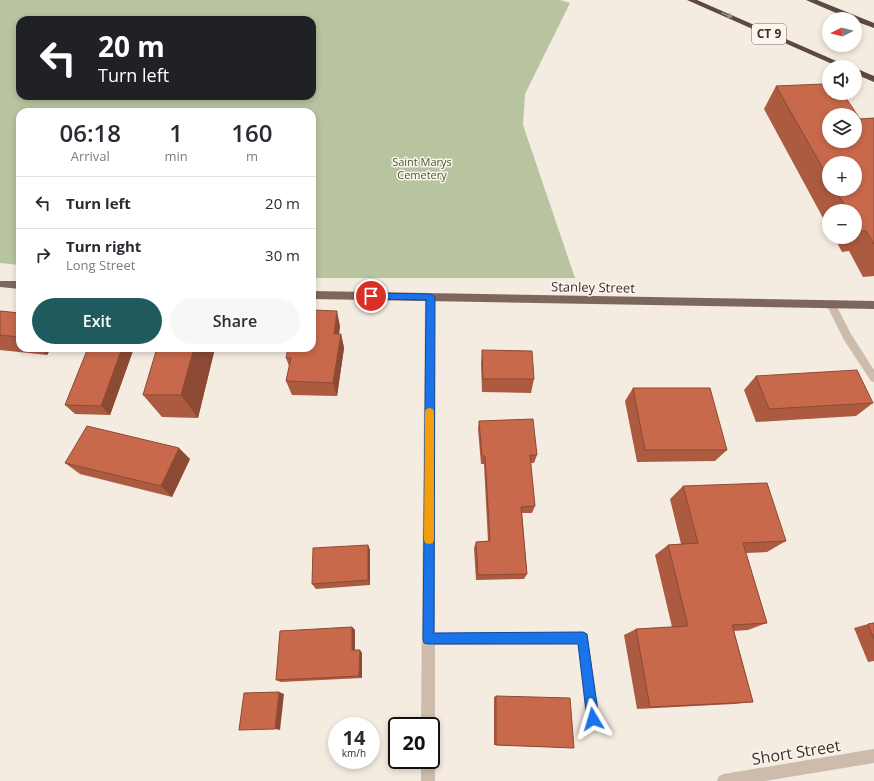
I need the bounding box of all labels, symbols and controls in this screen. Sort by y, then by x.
north arrow [822,12,862,52]
map controls [822,12,862,244]
one-way arrow [721,13,733,19]
road number: CT 9 [752,24,786,44]
text: 20 m [98,27,165,65]
icon: left [32,32,84,84]
button: sound [822,60,862,100]
text: Turn left [98,63,169,87]
button: layers [822,108,862,148]
text: 06:18 [60,116,121,149]
text: 1 [169,116,183,149]
text: 160 [231,116,272,149]
text: Arrival [71,147,110,165]
text: min [165,147,188,165]
text: m [246,147,258,165]
park label: Saint Marys Cemetery [392,154,452,182]
button: + [822,156,862,196]
icon: left [32,192,54,214]
text: Turn left [66,193,131,213]
text: 20 m [265,193,300,213]
button: − [822,204,862,244]
text: Turn right [66,236,141,256]
icon: right [32,244,54,266]
text: 30 m [265,245,300,265]
text: Long Street [66,256,135,274]
street label: Stanley Street [551,277,635,297]
pin [354,279,388,313]
icon: arrive [360,285,382,307]
button: Exit [32,298,162,344]
button: Share [170,298,300,344]
position arrow [572,698,614,740]
speed limit sign: 20 [388,717,440,769]
text: 14 [343,724,365,751]
street label: Short Street [750,734,842,770]
text: km/h [342,746,366,760]

